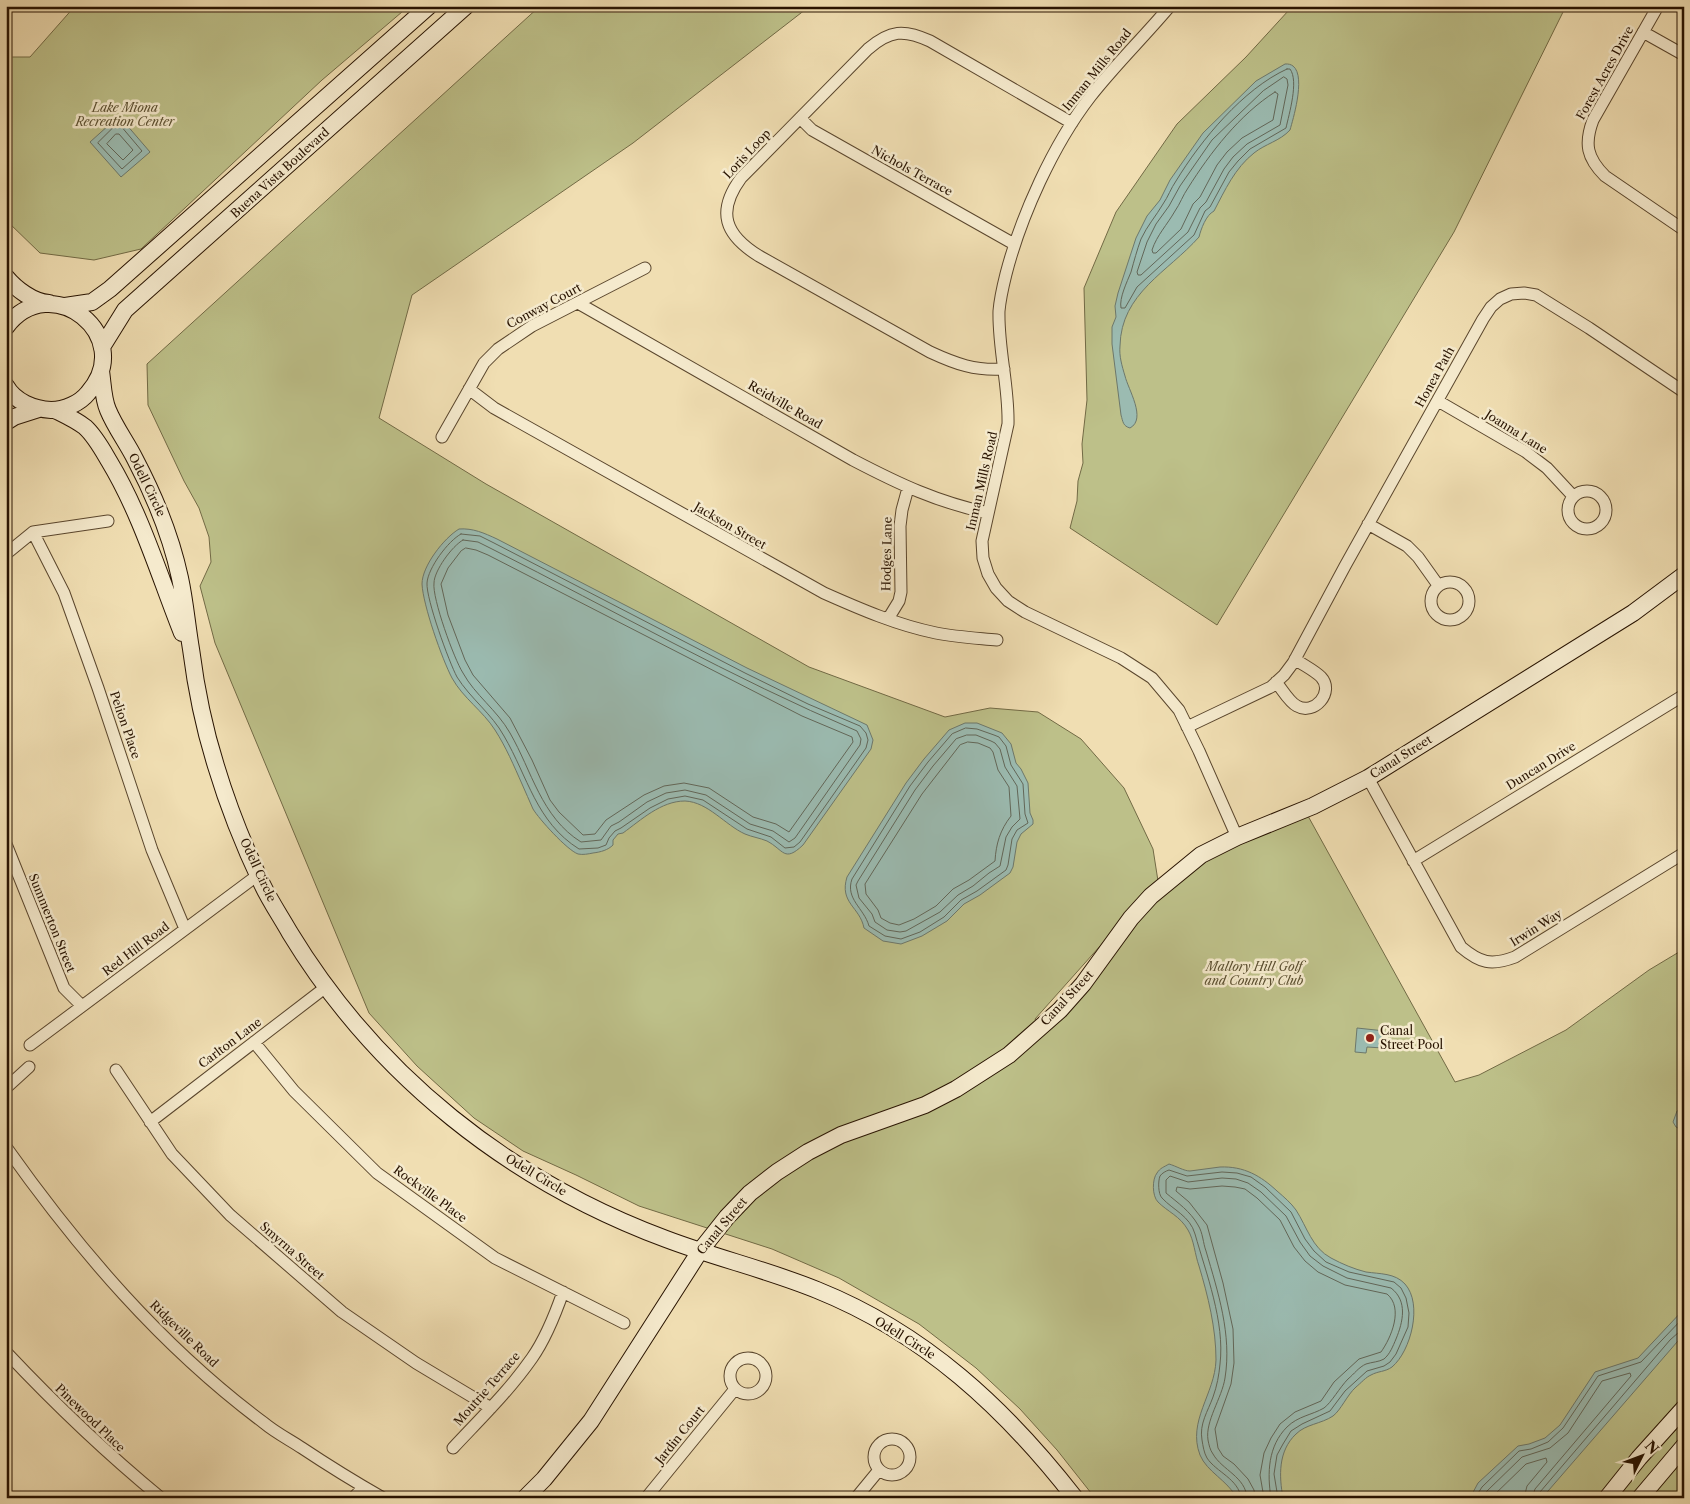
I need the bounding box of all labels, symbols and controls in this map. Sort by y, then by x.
street label: Forest Acres Drive [1573,23,1637,122]
street label: Inman Mills Road [1059,25,1135,114]
park label: Lake Miona Recreation Center [75,100,176,129]
street label: Buena Vista Boulevard [227,124,333,221]
street label: Loris Loop [720,126,773,182]
street label: Nichols Terrace [869,142,956,199]
street label: Conway Court [504,279,584,331]
street label: Honea Path [1412,343,1458,410]
street label: Reidville Road [745,377,826,432]
street label: Joanna Lane [1481,405,1550,457]
street label: Inman Mills Road [963,429,1000,532]
street label: Odell Circle [126,451,169,519]
street label: Jackson Street [690,498,770,553]
street label: Hodges Lane [878,516,895,591]
street label: Pelion Place [107,689,144,761]
street label: Canal Street [1367,731,1435,782]
street label: Duncan Drive [1503,738,1579,793]
street label: Odell Circle [237,835,280,904]
street label: Summerton Street [26,871,79,975]
street label: Irwin Way [1507,906,1565,949]
street label: Red Hill Road [99,918,173,979]
park label: Mallory Hill Golf and Country Club [1204,959,1306,988]
street label: Canal Street [1037,966,1097,1028]
street label: Carlton Lane [195,1014,264,1071]
place label: Canal Street Pool [1380,1023,1444,1052]
marker: Canal Street Pool [1364,1032,1376,1044]
street label: Odell Circle [503,1150,570,1199]
street label: Rockville Place [391,1162,470,1225]
street label: Canal Street [693,1193,750,1257]
street label: Smyrna Street [257,1218,328,1283]
street label: Ridgeville Road [147,1297,222,1371]
street label: Odell Circle [872,1313,939,1362]
street label: Moutrie Terrace [450,1348,523,1429]
street label: Pinewood Place [52,1381,129,1455]
street label: Jardin Court [650,1402,708,1468]
north arrow [1618,1432,1668,1482]
text: N [1641,1437,1662,1458]

